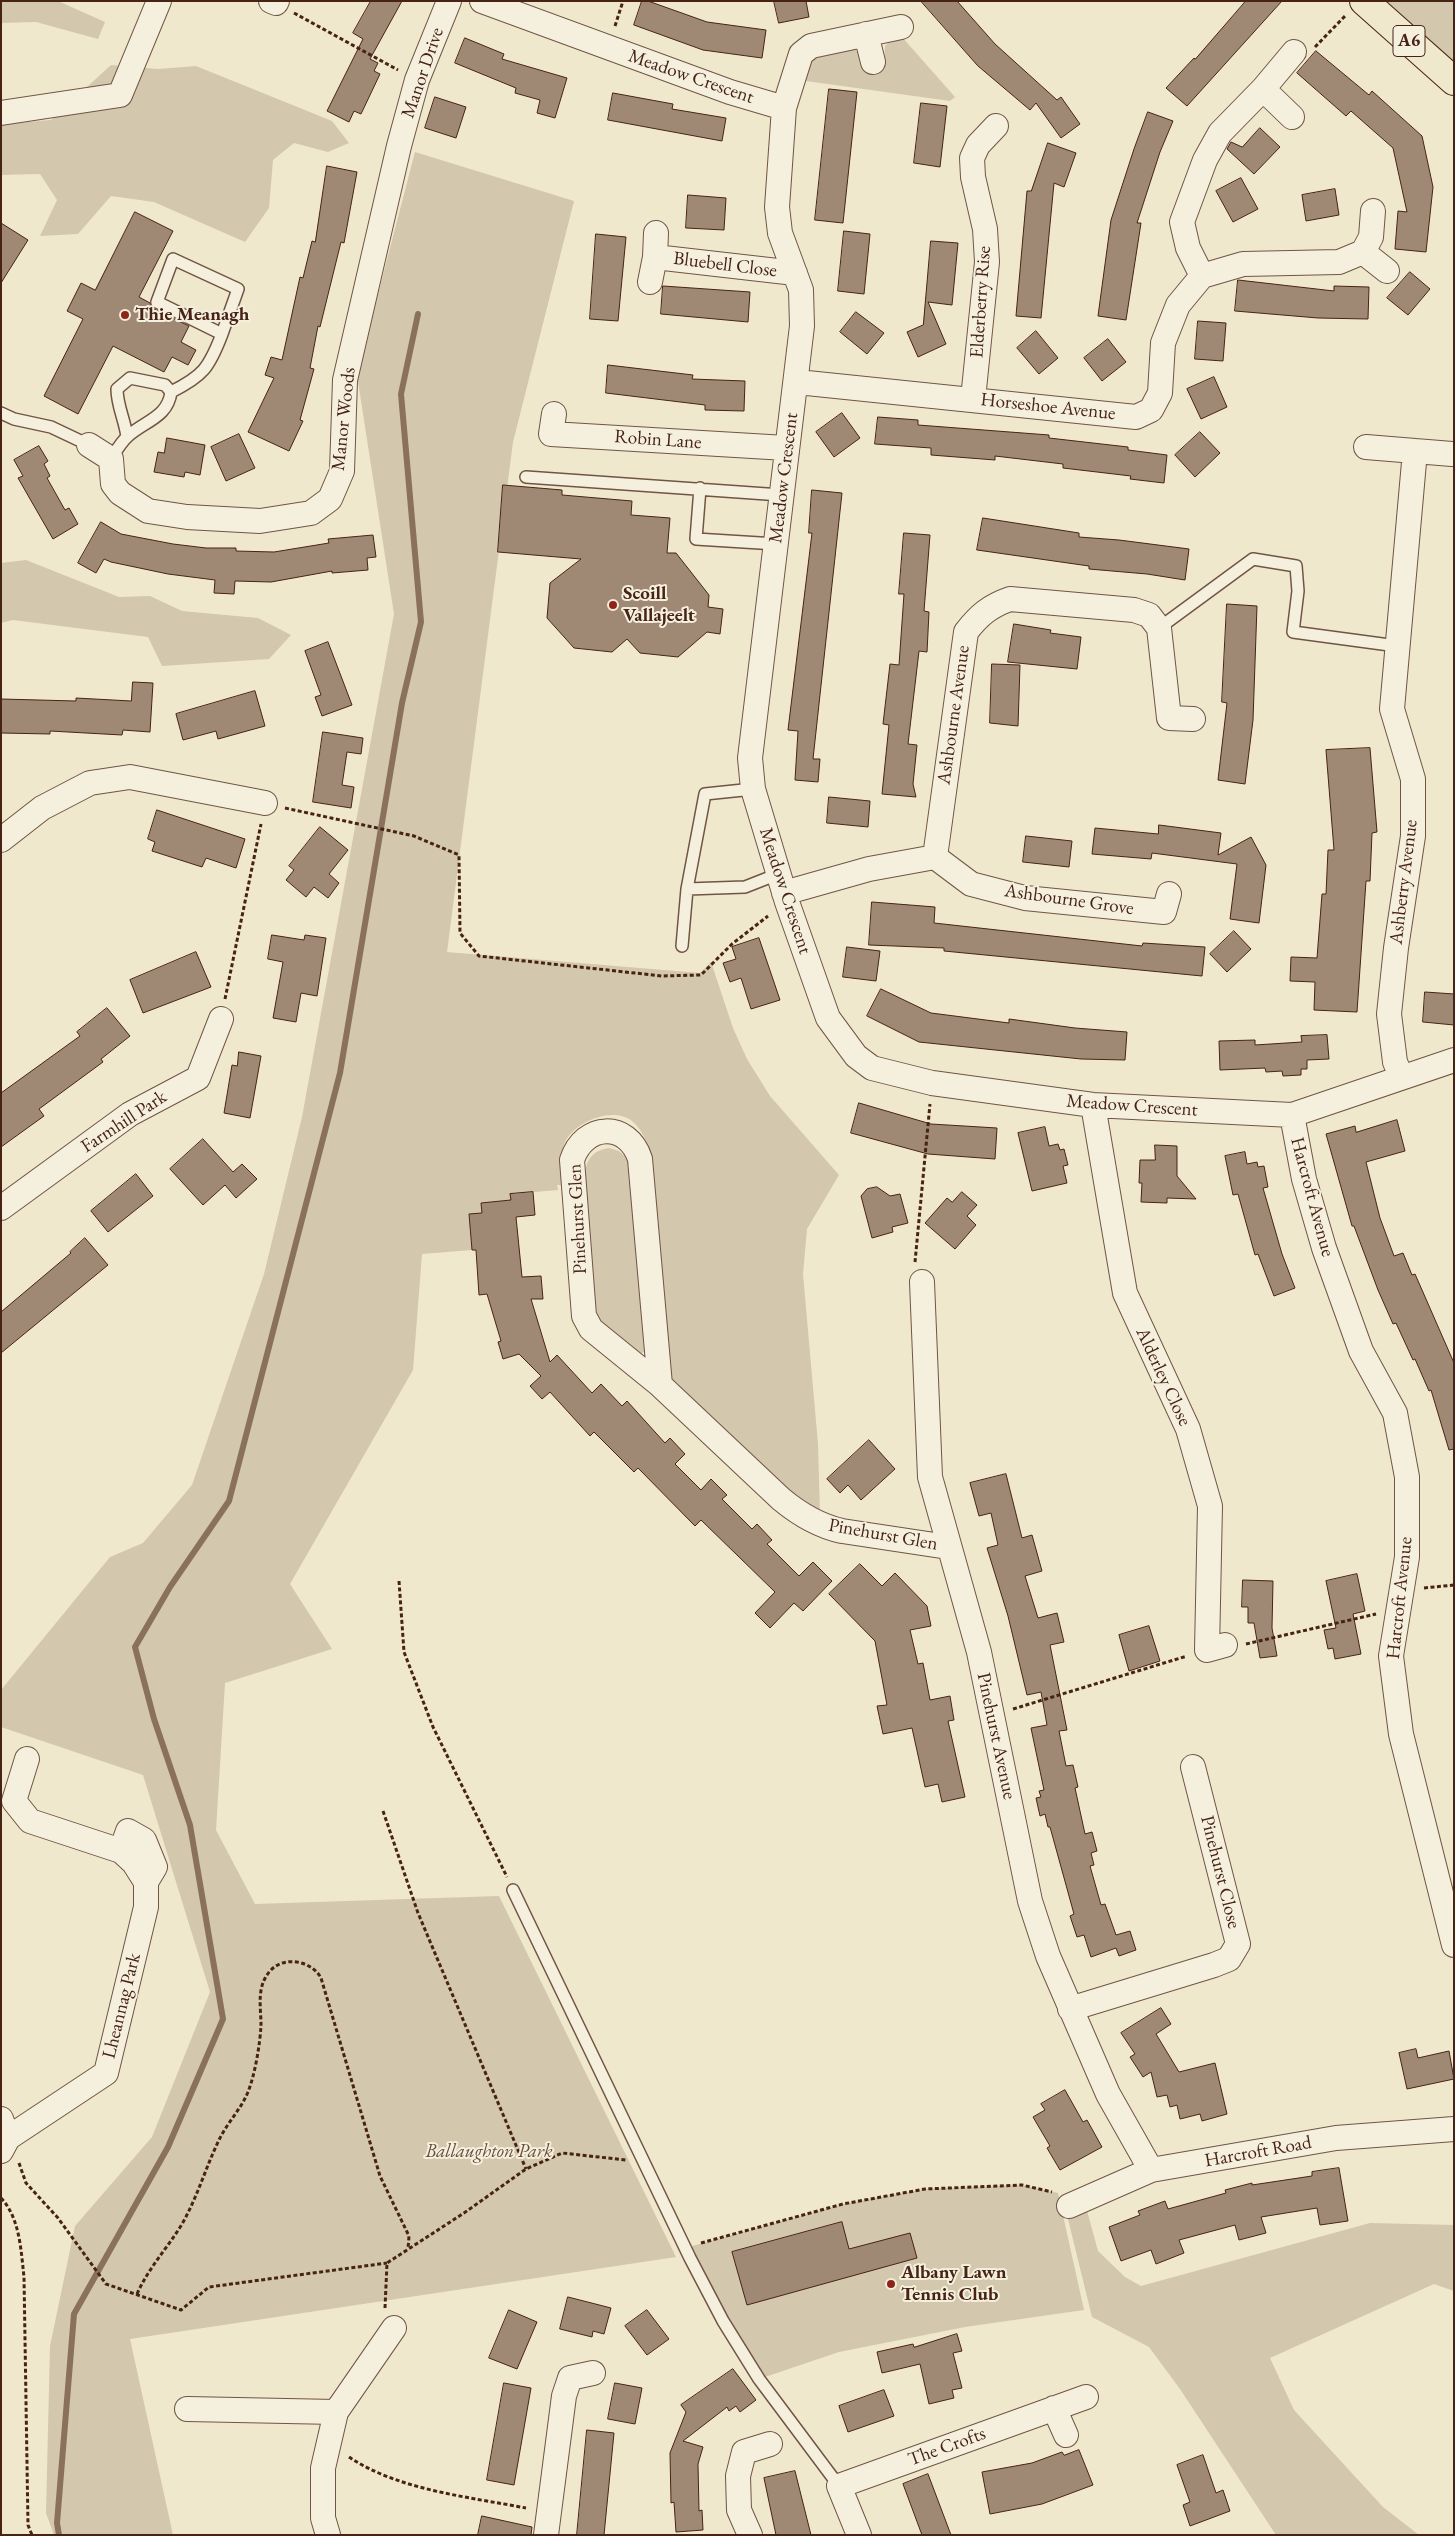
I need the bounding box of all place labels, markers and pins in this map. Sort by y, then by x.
place label: Thie Meanagh [135,304,249,326]
marker: Thie Meanagh [119,309,131,321]
place label: Scoill Vallajeelt [623,583,695,627]
marker: Scoill Vallajeelt [607,599,619,611]
place label: Albany Lawn Tennis Club [901,2262,1007,2306]
marker: Albany Lawn Tennis Club [885,2278,897,2290]

